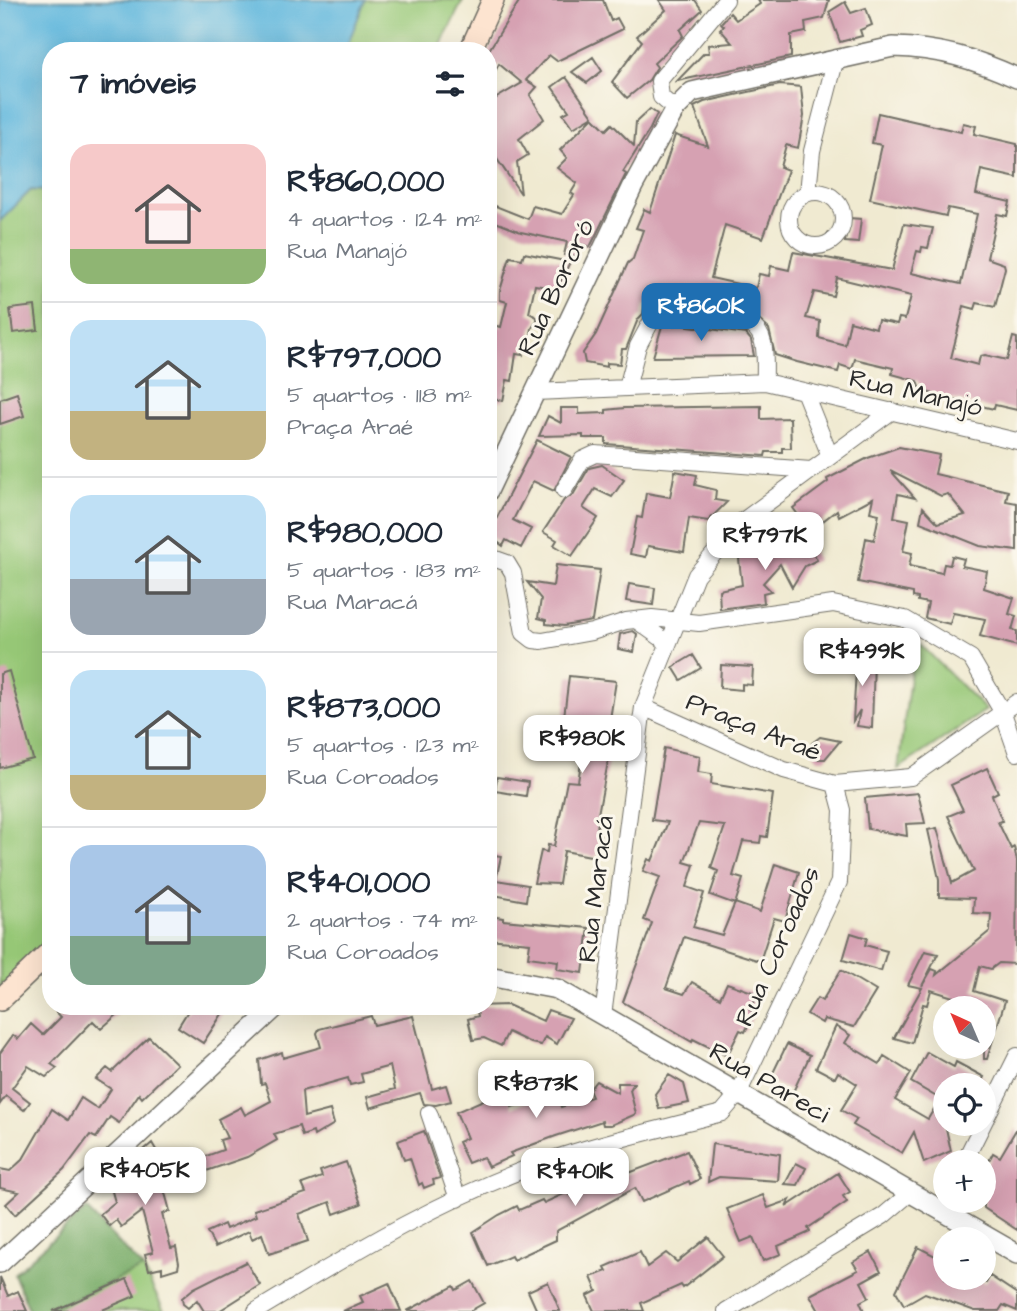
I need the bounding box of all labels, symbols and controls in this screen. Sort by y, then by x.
text: 7 imóveis [70,63,197,105]
icon: filters [431,65,469,103]
text: R$860,000 [287,161,444,203]
icon: home [126,172,210,256]
text: 4 quartos · 124 m² [287,203,483,235]
street label: Rua Bororó [509,213,603,361]
text: Rua Manajó [287,235,407,267]
pin: R$860K [644,284,758,343]
text: R$860K [658,290,744,322]
text: R$797,000 [287,337,441,379]
icon: home [126,348,210,432]
street label: Rua Manajó [846,360,986,426]
text: 5 quartos · 118 m² [287,379,472,411]
text: Praça Araé [287,411,413,443]
text: R$980,000 [287,512,443,554]
pin: R$797K [708,512,822,572]
text: R$797K [723,519,807,551]
icon: home [126,523,210,607]
text: 5 quartos · 183 m² [287,554,481,586]
text: Rua Maracá [287,586,417,618]
pin: R$499K [805,628,919,688]
text: R$499K [820,635,904,667]
street label: Praça Araé [681,684,826,770]
text: R$873,000 [287,687,440,729]
icon: home [126,698,210,782]
pin: R$980K [525,716,639,775]
text: R$980K [539,722,625,754]
text: 5 quartos · 123 m² [287,729,479,761]
text: Rua Coroados [287,761,439,793]
street label: Rua Maracá [569,814,623,964]
street label: Rua Coroados [727,861,829,1032]
text: R$401,000 [287,862,430,904]
icon: home [126,873,210,957]
text: 2 quartos · 74 m² [287,904,478,936]
text: Rua Coroados [287,936,439,968]
north arrow [933,996,996,1059]
map controls [933,996,996,1290]
street label: Rua Pareci [702,1034,837,1132]
pin: R$873K [479,1060,593,1120]
text: R$873K [494,1067,578,1099]
button: locate [933,1073,996,1136]
pin: R$405K [88,1148,202,1207]
pin: R$401K [518,1148,632,1208]
button: + [933,1150,996,1213]
text: R$405K [100,1154,190,1186]
text: R$401K [537,1155,613,1187]
button: − [933,1227,996,1290]

